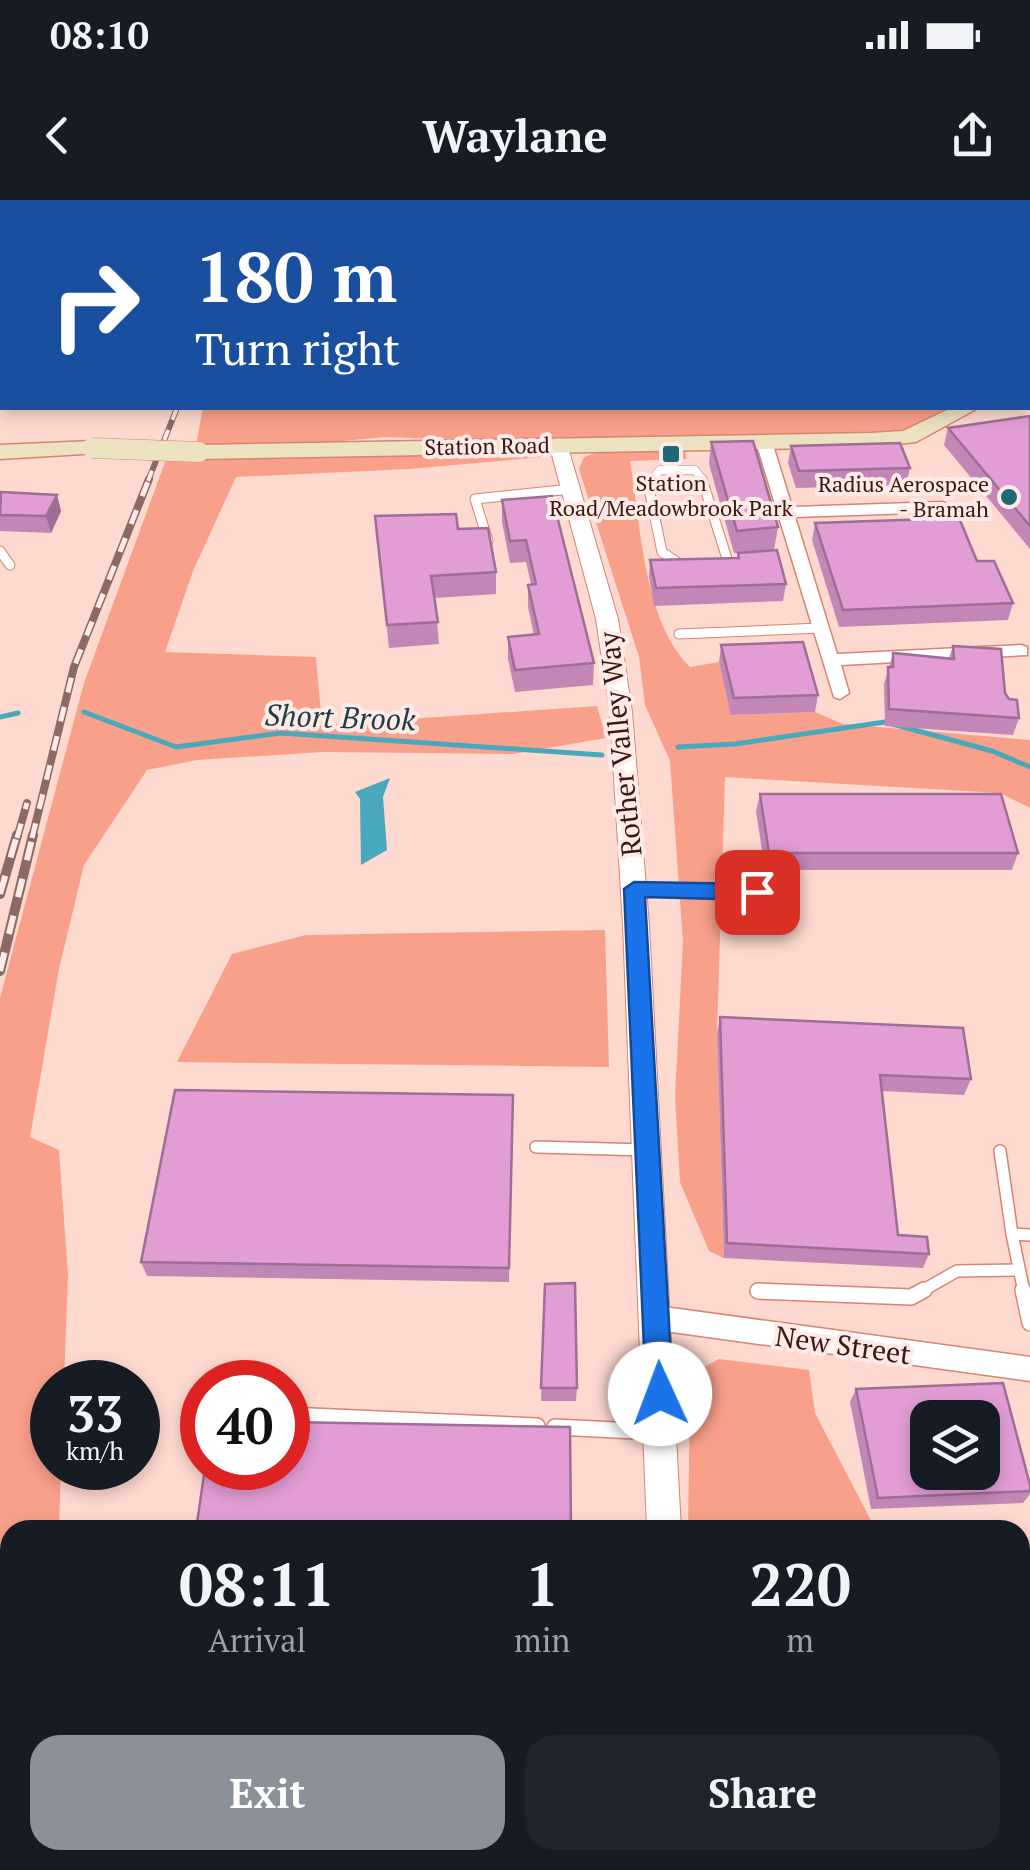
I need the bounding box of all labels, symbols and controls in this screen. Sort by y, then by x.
text: 08:10 [50,10,149,60]
text: Waylane [422,105,608,165]
icon: back [30,108,85,163]
icon: share [945,108,1000,163]
text: 180 m [195,229,397,322]
icon: right [30,240,160,370]
text: Turn right [195,318,400,378]
street label: Station Road [424,430,550,461]
marker: Station Road/Meadowbrook Park [660,443,682,465]
place label: Station Road/Meadowbrook Park [549,468,793,522]
place label: Radius Aerospace - Bramah [818,469,989,523]
marker: Radius Aerospace - Bramah [998,486,1020,508]
street label: Rother Valley Way [589,629,650,858]
water label: Short Brook [264,694,417,740]
pin [715,850,800,935]
icon: arrive [730,865,785,920]
street label: New Street [773,1317,914,1372]
position arrow [608,1342,712,1446]
speed limit sign: 40 [180,1360,310,1490]
text: 33 [67,1380,123,1446]
map controls [910,1400,1000,1490]
button: layers [910,1400,1000,1490]
text: km/h [66,1434,124,1467]
text: 08:11 [179,1544,335,1623]
text: 1 [525,1544,559,1623]
text: 220 [749,1544,851,1623]
text: Arrival [208,1619,306,1661]
text: min [514,1619,570,1661]
text: m [786,1619,814,1661]
button: Exit [30,1735,505,1850]
button: Share [525,1735,1000,1850]

